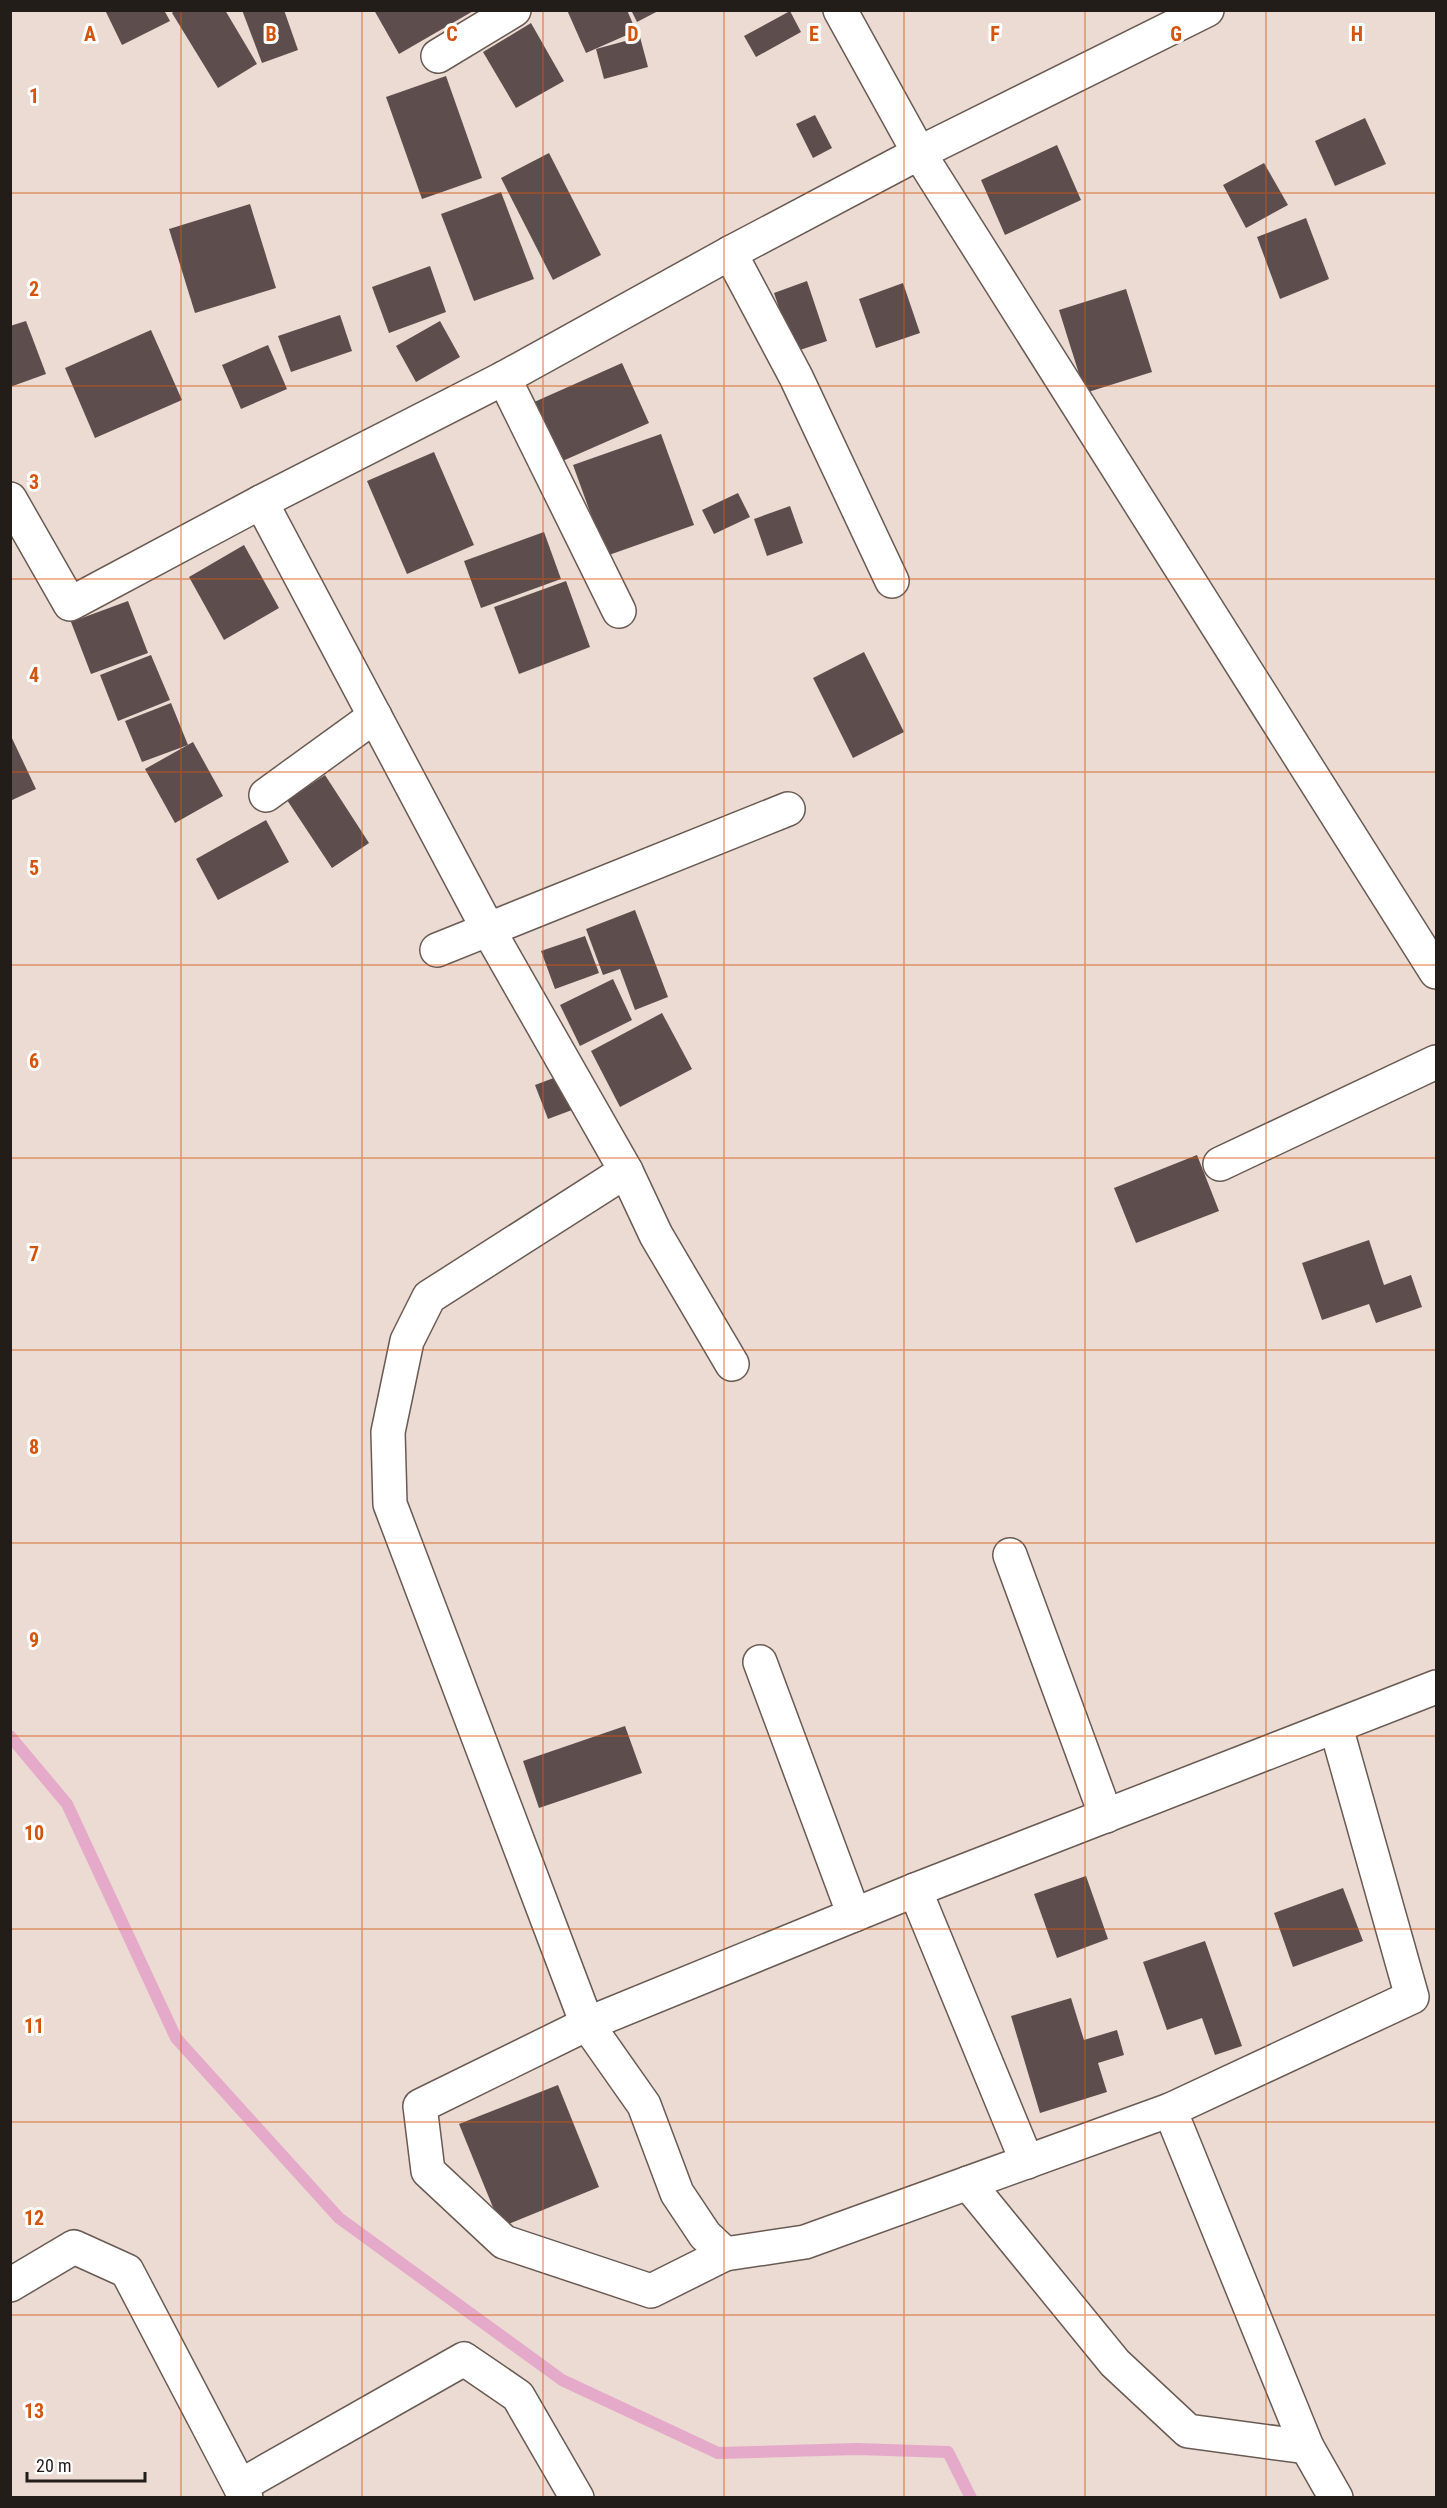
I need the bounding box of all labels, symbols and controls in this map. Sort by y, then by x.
text: A [84,22,96,46]
text: B [265,22,277,46]
text: C [446,22,458,46]
text: D [627,22,639,46]
text: E [809,22,819,46]
text: F [990,22,1000,46]
text: G [1170,22,1182,46]
text: H [1351,22,1363,46]
text: 1 [29,84,39,108]
text: 2 [29,277,39,301]
text: 3 [29,470,39,494]
text: 4 [29,663,39,687]
text: 5 [29,856,39,880]
text: 6 [29,1049,39,1073]
text: 7 [29,1242,39,1266]
text: 8 [29,1435,39,1459]
text: 9 [29,1628,39,1652]
text: 10 [24,1821,44,1845]
text: 11 [24,2014,44,2038]
text: 12 [24,2206,44,2230]
text: 13 [24,2399,44,2423]
scale bar [27,2445,146,2483]
text: 20 m [36,2455,71,2476]

